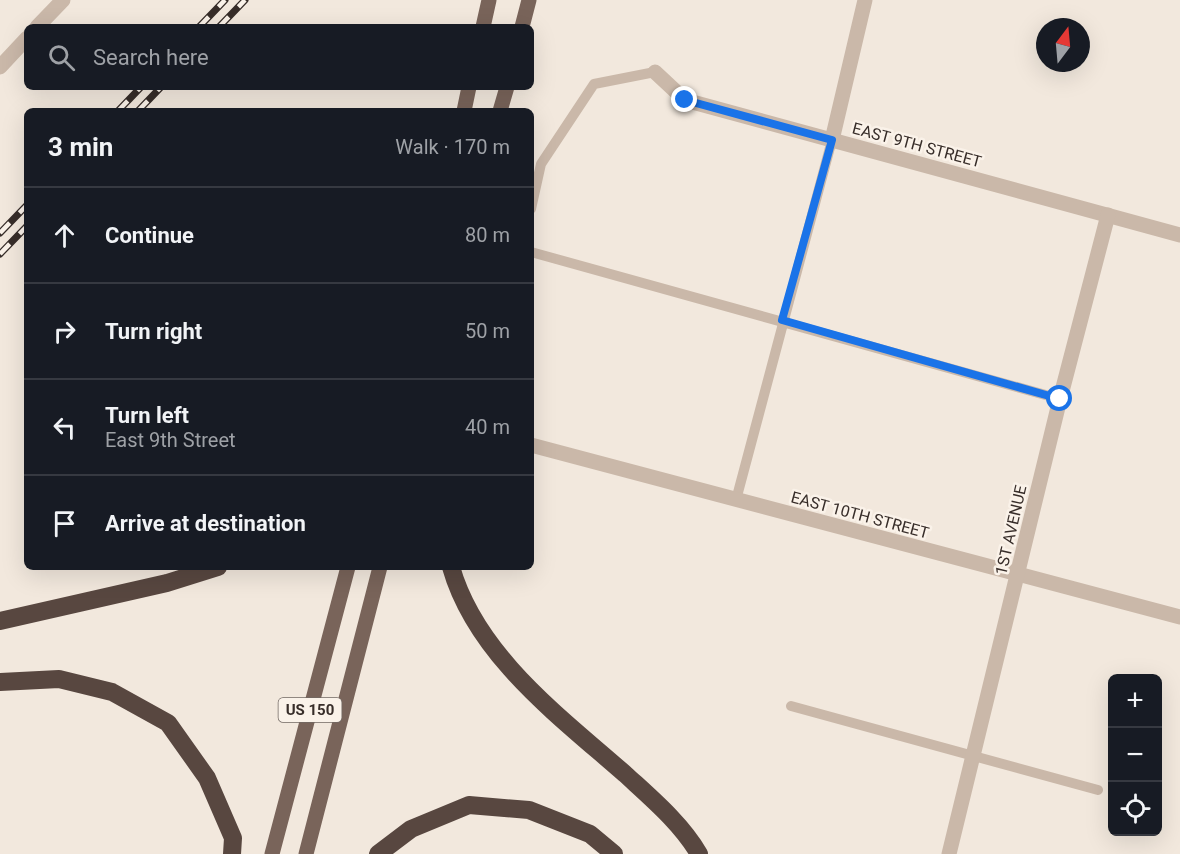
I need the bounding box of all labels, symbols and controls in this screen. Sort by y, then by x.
north arrow [1036,18,1090,72]
search box [24,24,534,90]
icon: search [45,41,78,74]
text: Search here [93,45,209,70]
route end [671,86,697,112]
street label: EAST 9TH STREET [850,119,984,171]
text: 3 min [48,132,113,162]
text: Walk · 170 m [395,135,510,159]
icon: ahead [48,219,81,252]
text: Continue [105,223,194,248]
text: 80 m [465,223,510,247]
icon: right [48,315,81,348]
text: Turn right [105,319,202,344]
text: 50 m [465,319,510,343]
route start [1046,385,1072,411]
text: Turn left [105,403,189,428]
icon: left [48,411,81,444]
text: 40 m [465,415,510,439]
text: East 9th Street [105,428,236,452]
street label: 1ST AVENUE [991,483,1031,577]
street label: EAST 10TH STREET [789,487,931,543]
icon: arrive [48,507,81,540]
text: Arrive at destination [105,511,306,536]
map controls [1108,674,1162,836]
button: + [1108,674,1162,728]
road number: US 150 [278,698,342,722]
button: − [1108,728,1162,782]
button: locate [1108,782,1162,836]

